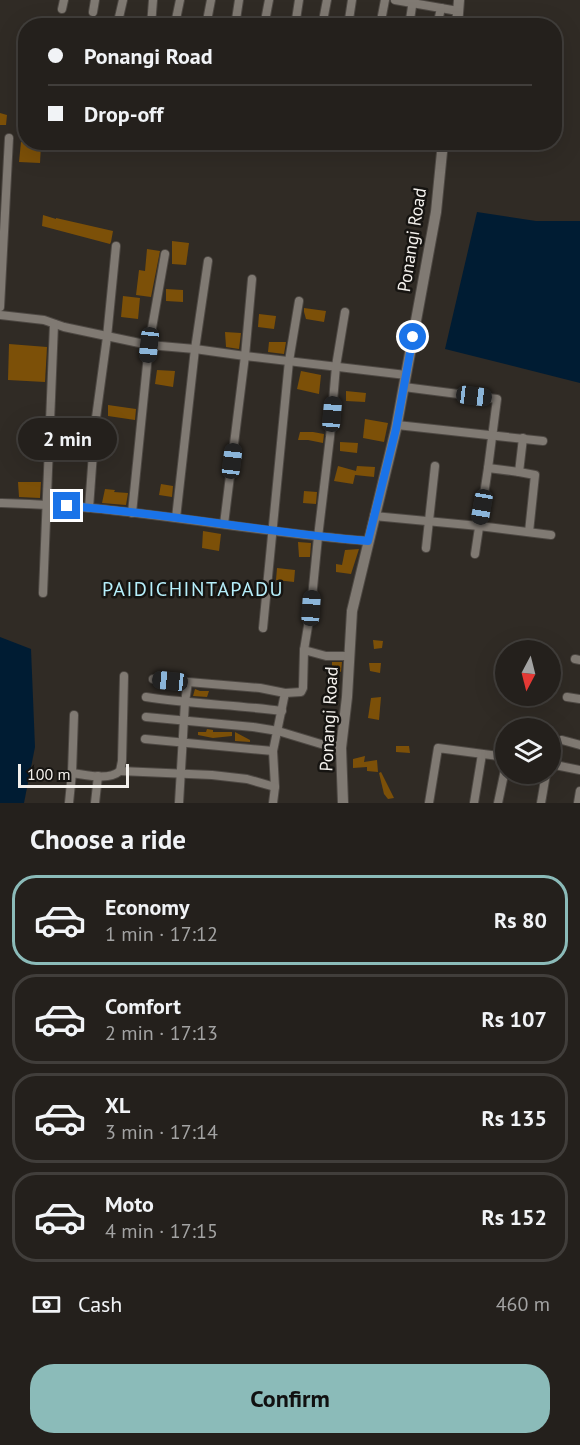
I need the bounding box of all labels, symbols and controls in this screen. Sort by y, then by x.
text: Ponangi Road [84,42,213,70]
text: Drop-off [84,100,163,128]
street label: Ponangi Road [392,186,431,294]
route start [399,323,426,350]
car [138,326,160,364]
car [455,385,493,407]
car [321,395,343,433]
callout: 2 min [17,419,116,461]
text: 2 min [43,426,92,452]
car [221,442,243,480]
car [470,488,494,526]
route end [53,492,80,519]
district label: PAIDICHINTAPADU [102,576,284,602]
car [301,589,321,627]
north arrow [495,640,561,706]
map controls [495,640,561,784]
street label: Ponangi Road [314,666,343,772]
car [151,670,189,692]
button: layers [495,718,561,784]
scale bar [18,761,129,788]
text: 100 m [27,764,70,784]
text: Choose a ride [30,822,186,856]
icon: car [33,893,87,947]
text: Economy [105,893,189,921]
text: Rs 80 [494,906,547,934]
text: 1 min · 17:12 [105,921,218,947]
icon: car [33,992,87,1046]
text: Comfort [105,992,181,1020]
text: Rs 107 [481,1005,547,1033]
text: 2 min · 17:13 [105,1020,218,1046]
icon: car [33,1091,87,1145]
text: XL [105,1091,130,1119]
text: Rs 135 [481,1104,547,1132]
text: 3 min · 17:14 [105,1119,218,1145]
icon: car [33,1190,87,1244]
text: Moto [105,1190,154,1218]
text: Rs 152 [481,1203,547,1231]
text: 4 min · 17:15 [105,1218,218,1244]
icon: cash [30,1288,63,1321]
text: Cash [78,1290,122,1318]
text: 460 m [496,1291,550,1317]
button: Confirm [30,1364,550,1433]

